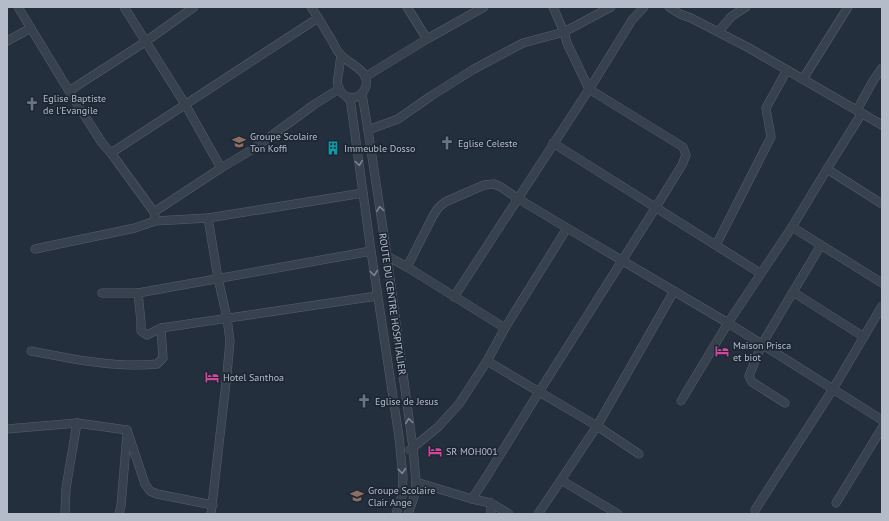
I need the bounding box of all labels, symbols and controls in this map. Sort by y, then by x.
place label: Eglise Baptiste de l'Evangile [43,92,106,117]
church icon: Eglise Baptiste de l'Evangile [24,96,40,112]
place label: Groupe Scolaire Ton Koffi [250,130,317,155]
school or university icon: Groupe Scolaire Ton Koffi [231,134,247,150]
church icon: Eglise Celeste [439,135,455,151]
place label: Eglise Celeste [458,137,517,150]
building icon: Immeuble Dosso [325,140,341,156]
place label: Immeuble Dosso [344,142,415,155]
one-way arrow [354,160,363,166]
one-way arrow [376,206,385,212]
street label: ROUTE DU CENTRE HOSPITALIER [376,232,409,376]
one-way arrow [369,270,378,276]
place label: Maison Prisca et biot [733,339,791,364]
hotel icon: Maison Prisca et biot [714,343,730,359]
hotel icon: Hotel Santhoa [204,369,220,385]
place label: Hotel Santhoa [223,371,284,384]
church icon: Eglise de Jesus [356,393,372,409]
place label: Eglise de Jesus [375,395,438,408]
one-way arrow [405,418,414,424]
hotel icon: SR MOH001 [427,443,443,459]
place label: SR MOH001 [446,445,498,458]
one-way arrow [398,468,407,474]
place label: Groupe Scolaire Clair Ange [368,484,435,509]
school or university icon: Groupe Scolaire Clair Ange [349,488,365,504]

